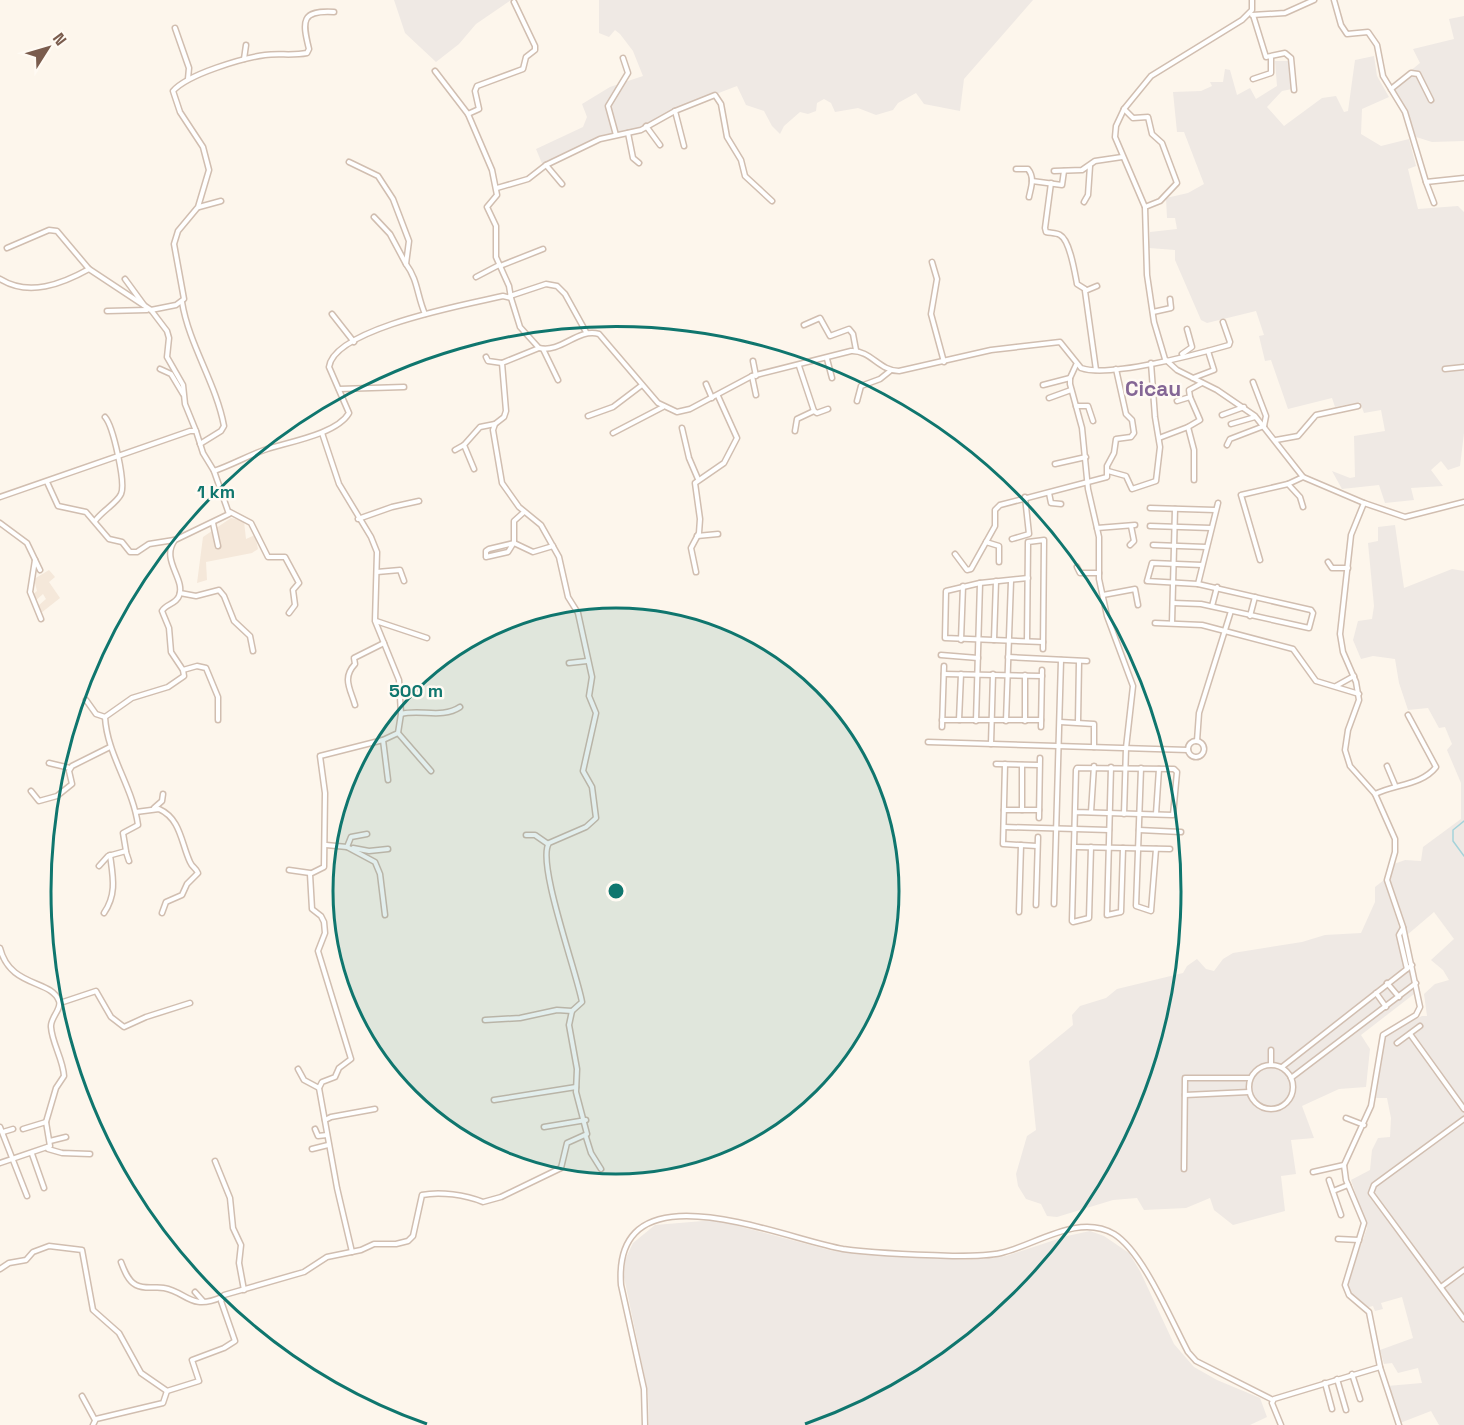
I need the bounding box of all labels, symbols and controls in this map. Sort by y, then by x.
north arrow [18,18,78,78]
text: N [48,29,71,50]
district label: Cicau [1125,375,1181,402]
text: 1 km [197,480,235,503]
text: 500 m [389,679,443,702]
centre of rings [606,881,626,901]

